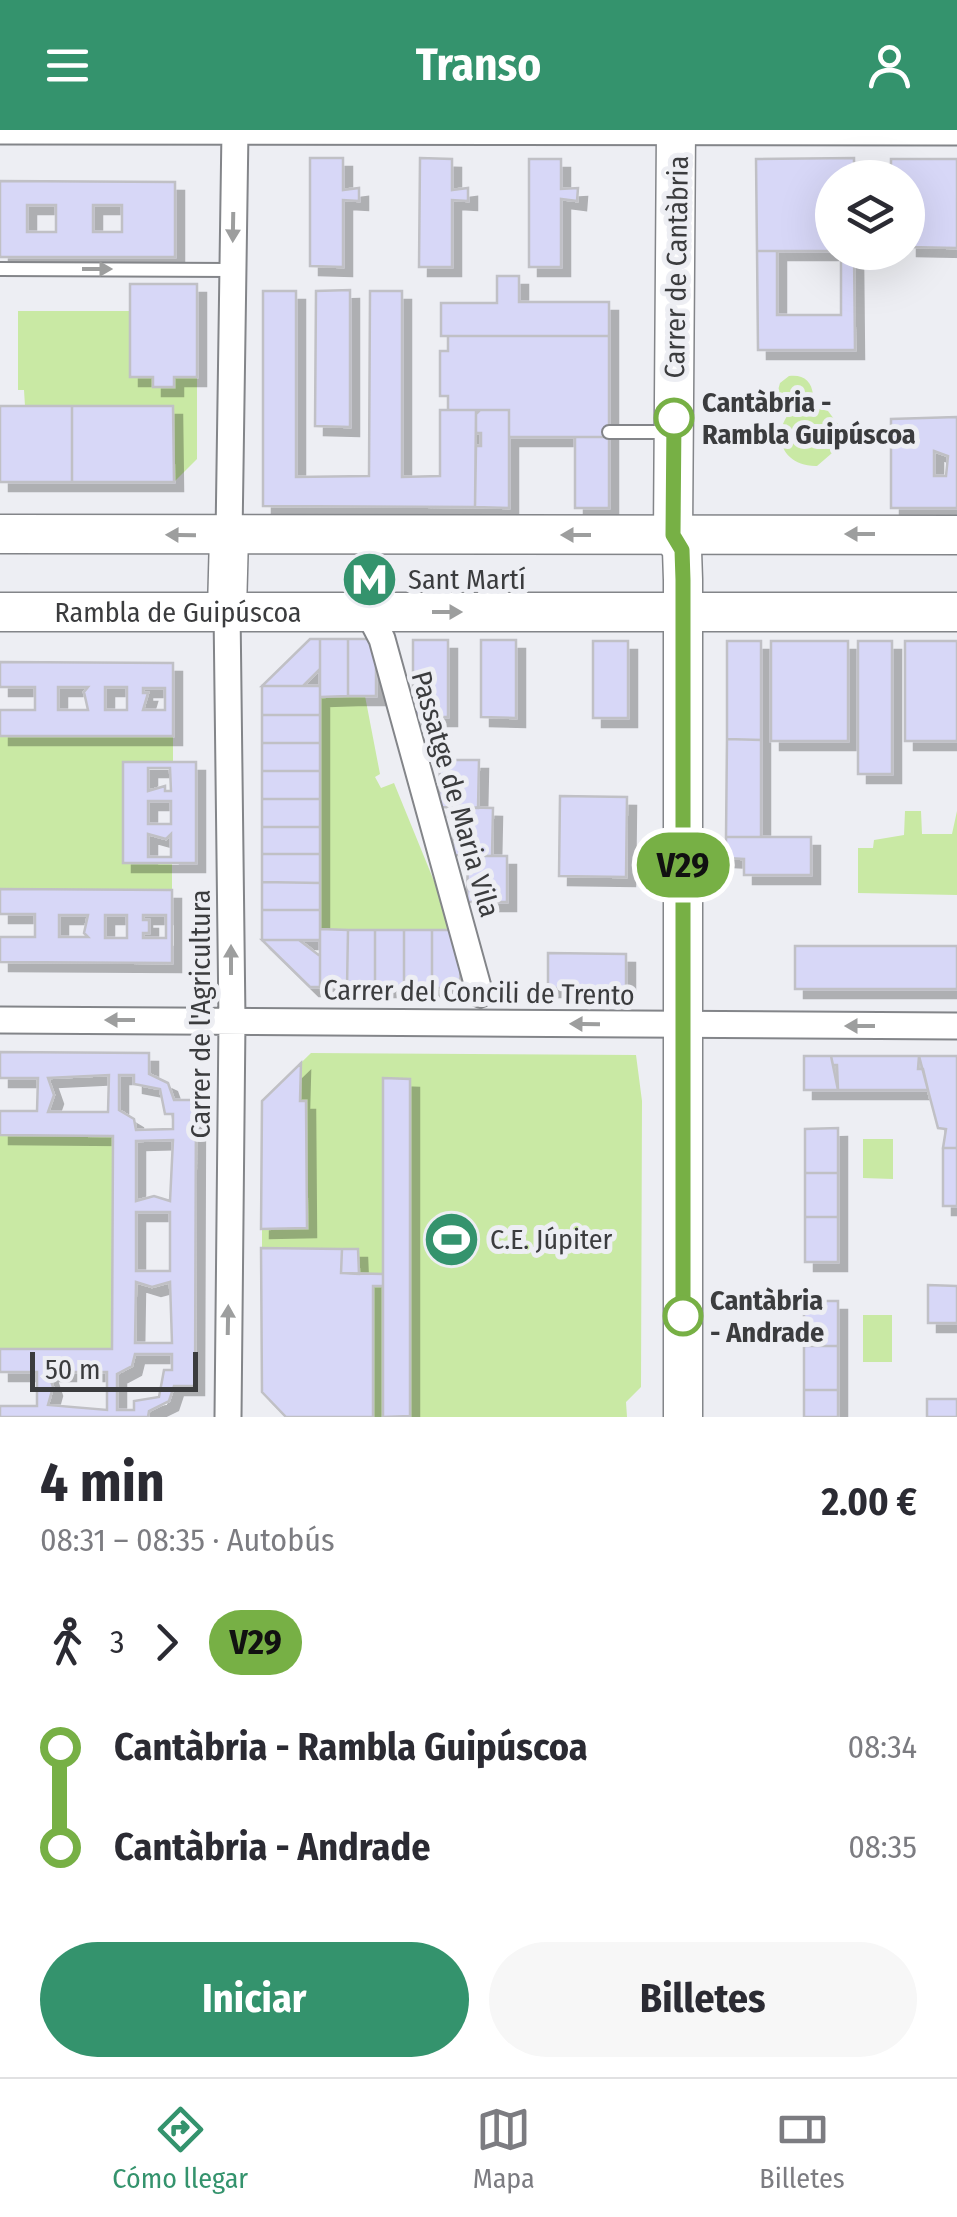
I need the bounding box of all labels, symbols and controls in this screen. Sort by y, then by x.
icon: menu [40,38,95,93]
text: Transo [416,38,541,92]
icon: person [862,38,917,93]
street label: Carrer de Cantàbria [658,155,695,379]
map controls [815,160,925,270]
button: layers [815,160,925,270]
one-way arrow [225,212,241,244]
one-way arrow [82,261,114,277]
place label: Cantàbria - Rambla Guipúscoa [702,386,916,451]
marker: Cantàbria - Rambla Guipúscoa [655,399,693,437]
one-way arrow [843,526,875,542]
one-way arrow [164,527,196,543]
one-way arrow [559,527,591,543]
metro station icon: Sant Martí [339,549,399,609]
place label: Sant Martí [408,563,526,596]
street label: Rambla de Guipúscoa [54,596,302,629]
one-way arrow [432,604,464,620]
street label: Passatge de Maria Vila [405,667,506,921]
line badge: V29 [626,832,740,898]
text: V29 [657,844,709,886]
street label: Carrer de l'Agricultura [184,890,217,1138]
one-way arrow [223,943,239,975]
street label: Carrer del Concili de Trento [323,973,635,1012]
one-way arrow [104,1012,136,1028]
one-way arrow [569,1016,601,1032]
one-way arrow [843,1018,875,1034]
sports icon: C.E. Júpiter [421,1209,481,1269]
place label: C.E. Júpiter [490,1223,613,1256]
place label: Cantàbria - Andrade [710,1284,824,1349]
marker: Cantàbria - Andrade [664,1297,702,1335]
one-way arrow [221,1303,237,1335]
scale bar [30,1347,198,1392]
text: 50 m [45,1353,101,1386]
text: 4 min [40,1450,165,1516]
text: 2.00 € [821,1479,917,1525]
text: 08:31 – 08:35 · Autobús [40,1521,335,1559]
icon: walk [40,1615,95,1670]
icon: forward [139,1615,194,1670]
text: V29 [229,1621,282,1663]
text: 3 [110,1623,124,1661]
text: Cantàbria - Rambla Guipúscoa [114,1724,588,1770]
text: 08:34 [847,1728,917,1766]
text: Cantàbria - Andrade [114,1824,430,1870]
text: 08:35 [848,1828,917,1866]
button: Iniciar [40,1942,469,2057]
button: Billetes [489,1942,917,2057]
tab: Cómo llegar [112,2102,248,2195]
tab: Mapa [473,2102,535,2195]
tab: Billetes [759,2102,845,2195]

